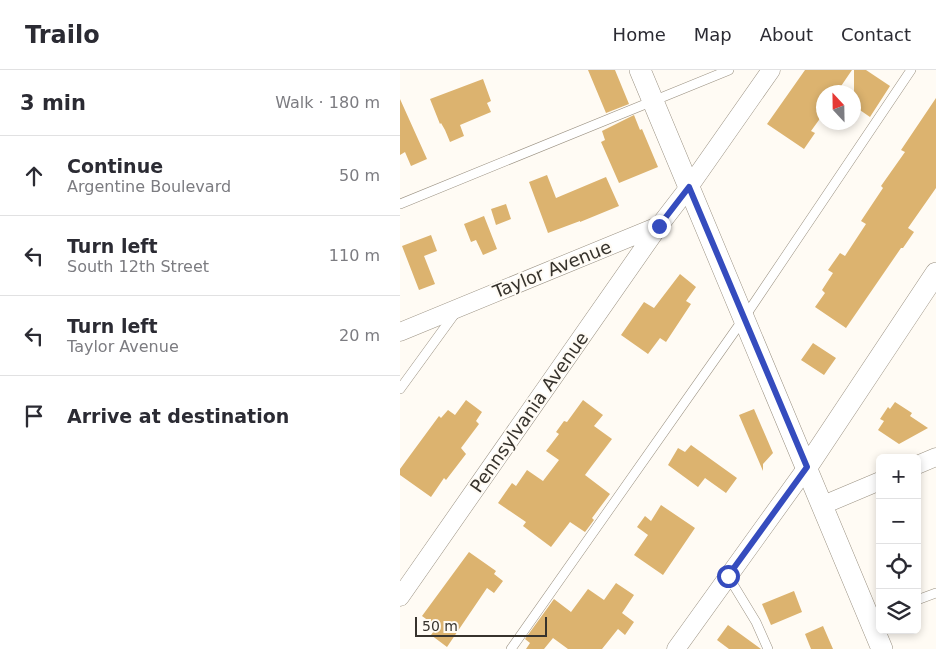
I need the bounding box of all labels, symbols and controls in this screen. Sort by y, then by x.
text: Trailo [25,21,100,49]
text: Home [613,24,666,45]
text: Map [694,24,732,45]
text: About [760,24,813,45]
text: Contact [841,24,911,45]
north arrow [816,85,861,130]
text: 3 min [20,91,86,115]
text: Walk · 180 m [275,93,380,112]
text: Continue [67,155,163,177]
icon: ahead [20,162,48,190]
text: 50 m [339,166,380,185]
text: Argentine Boulevard [67,177,231,196]
route end [648,215,671,238]
text: Turn left [67,235,158,257]
street label: Taylor Avenue [489,236,614,303]
icon: left [20,242,48,270]
text: 110 m [329,246,380,265]
text: South 12th Street [67,257,209,276]
text: Turn left [67,315,158,337]
icon: left [20,322,48,350]
text: 20 m [339,326,380,345]
street label: Pennsylvania Avenue [466,328,592,496]
text: Taylor Avenue [67,337,179,356]
icon: arrive [20,402,48,430]
text: Arrive at destination [67,405,289,427]
map controls [876,454,921,634]
button: + [876,454,921,499]
button: − [876,499,921,544]
button: locate [876,544,921,589]
route start [717,565,740,588]
button: layers [876,589,921,634]
scale bar [415,614,548,637]
text: 50 m [422,618,458,634]

